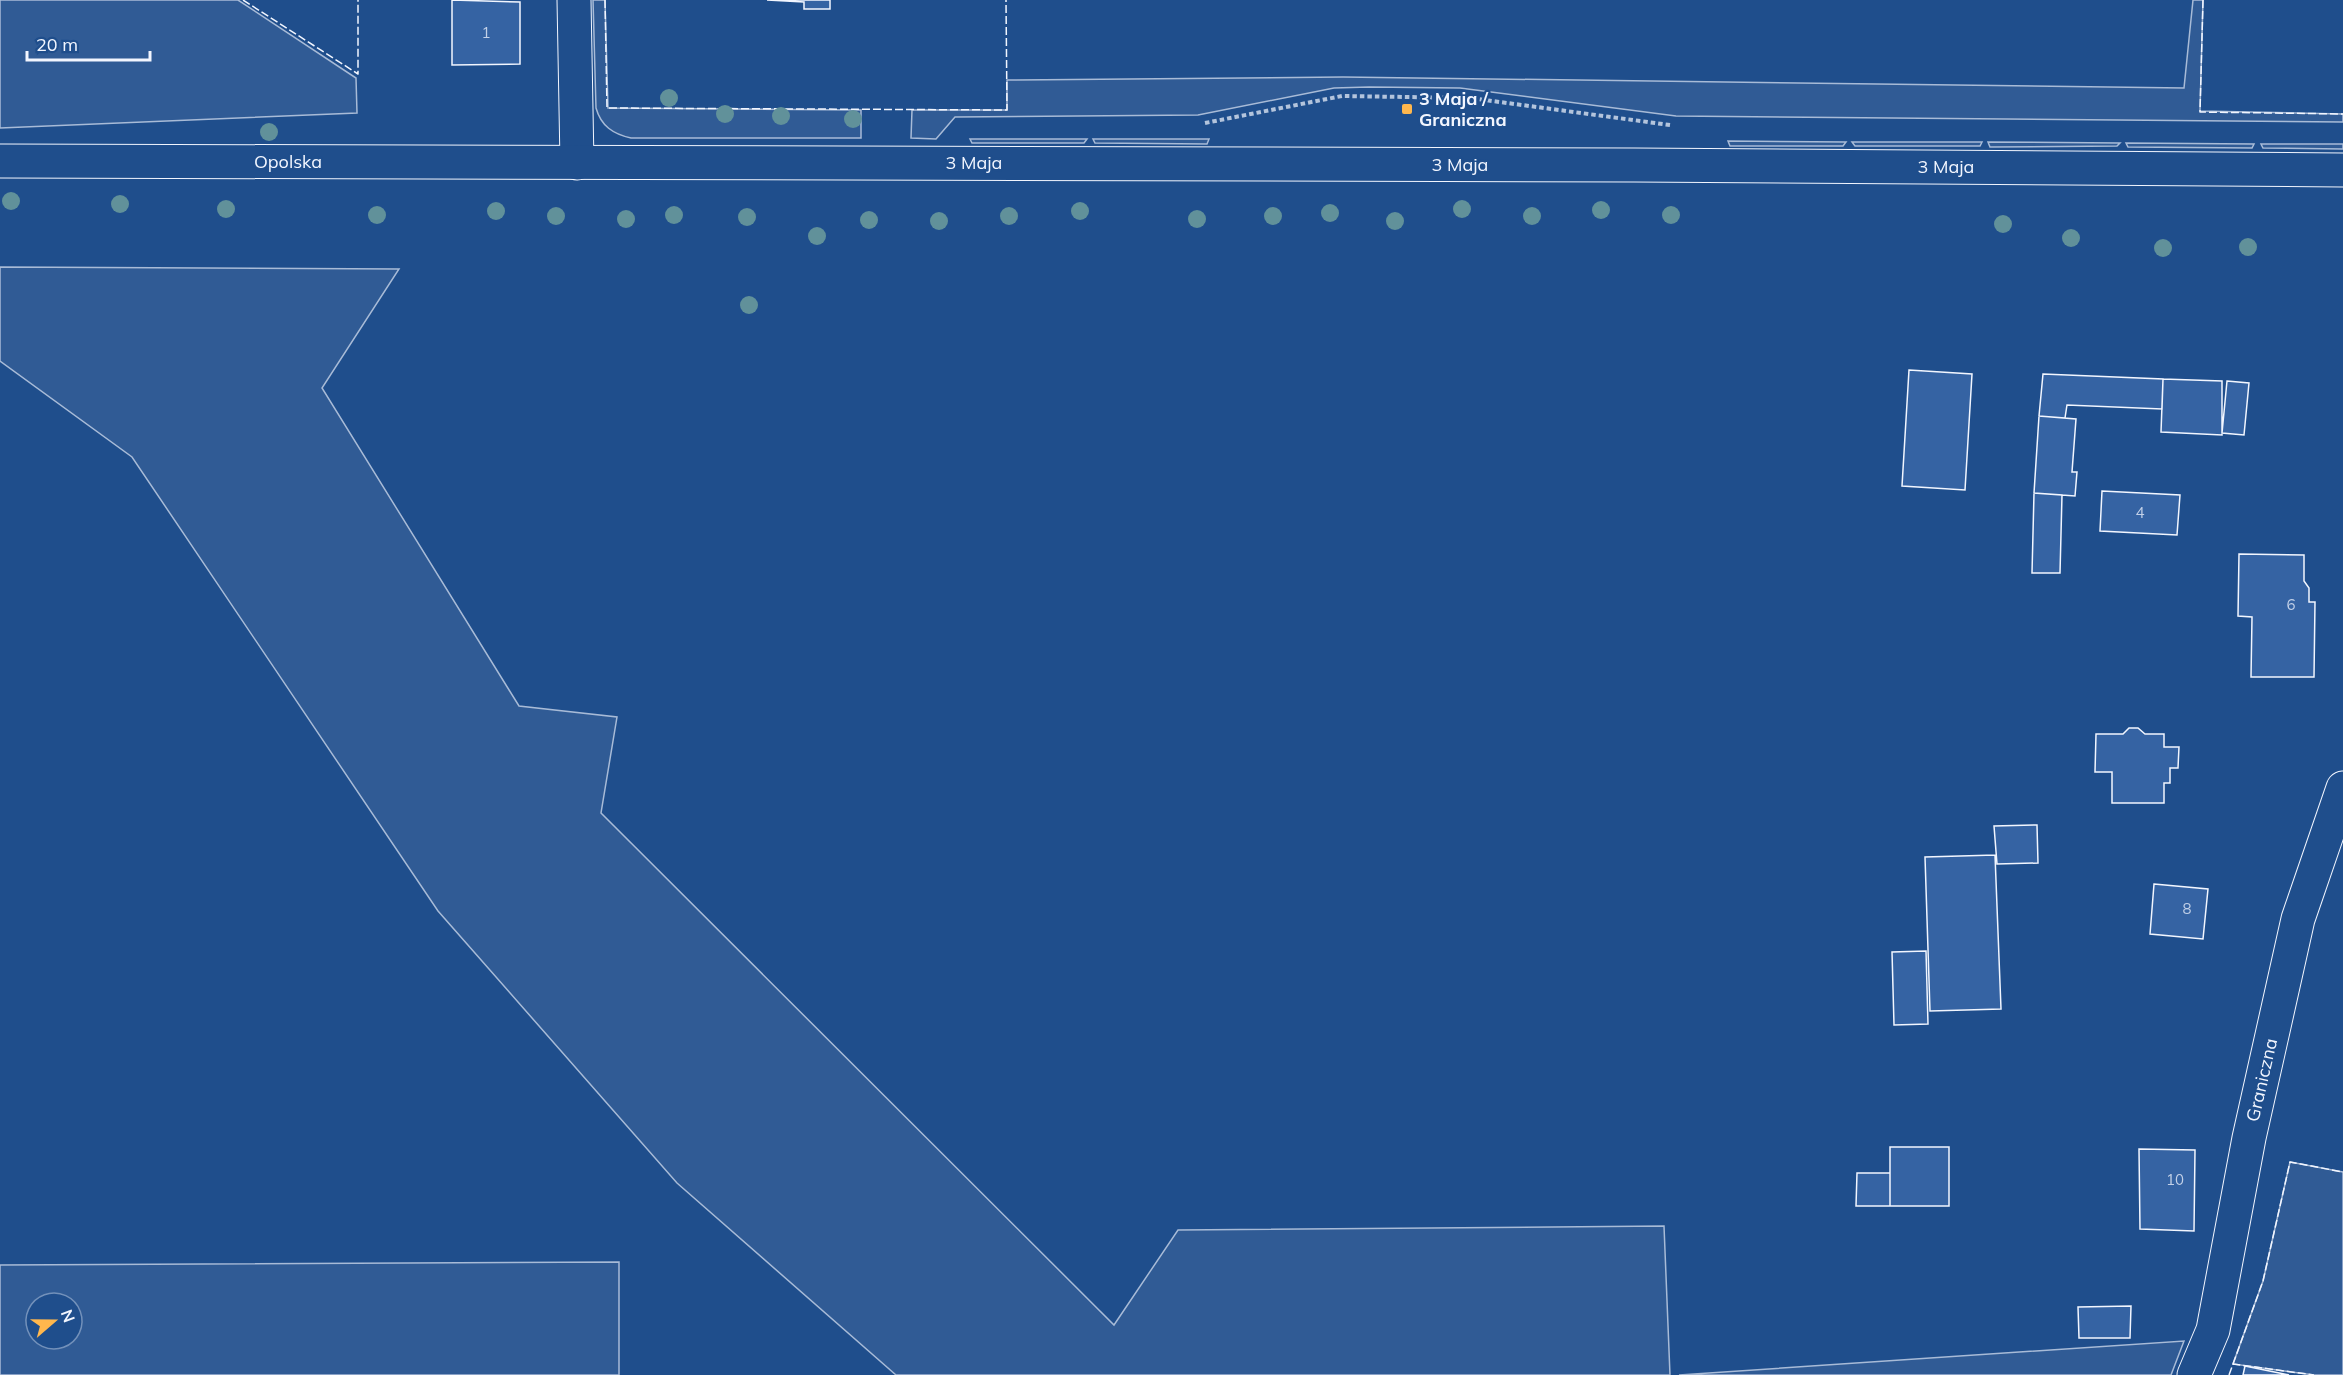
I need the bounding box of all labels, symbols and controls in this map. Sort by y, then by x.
house number: 1 [481,23,491,42]
scale bar [27,24,150,62]
text: 20 m [36,33,78,56]
place label: 3 Maja / Graniczna [1419,87,1507,131]
marker: 3 Maja / Graniczna [1400,102,1414,116]
street label: Opolska [254,150,322,173]
street label: 3 Maja [946,151,1002,174]
street label: 3 Maja [1432,153,1488,176]
street label: 3 Maja [1918,155,1974,178]
house number: 4 [2135,503,2145,522]
house number: 6 [2286,595,2296,614]
house number: 8 [2182,899,2192,918]
street label: Graniczna [2241,1036,2282,1124]
house number: 10 [2166,1170,2184,1189]
north arrow [24,1291,84,1351]
text: N [57,1307,80,1325]

